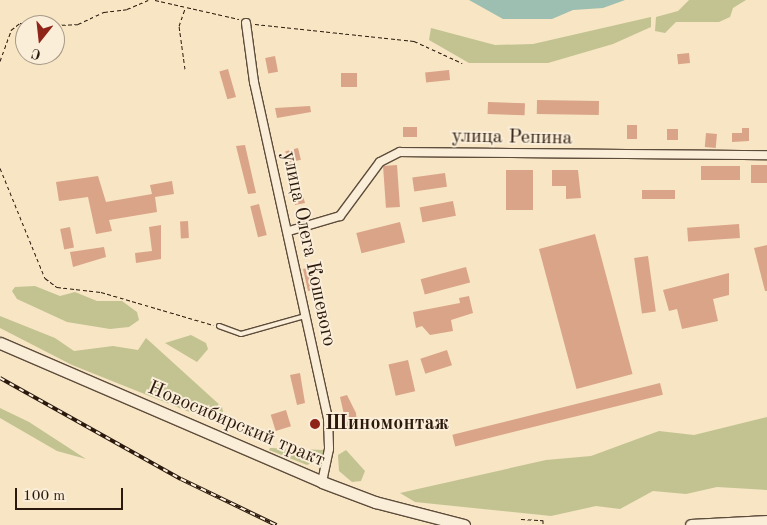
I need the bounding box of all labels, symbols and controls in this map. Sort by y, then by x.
north arrow [15,15,65,65]
text: С [30,45,43,61]
street label: улица Репина [451,125,573,151]
street label: улица Олега Кошевого [276,149,340,349]
street label: Новосибирский тракт [144,377,328,473]
place label: Шиномонтаж [325,412,449,436]
marker: Шиномонтаж [309,418,321,430]
scale bar [18,478,125,510]
text: 100 m [23,489,65,504]

